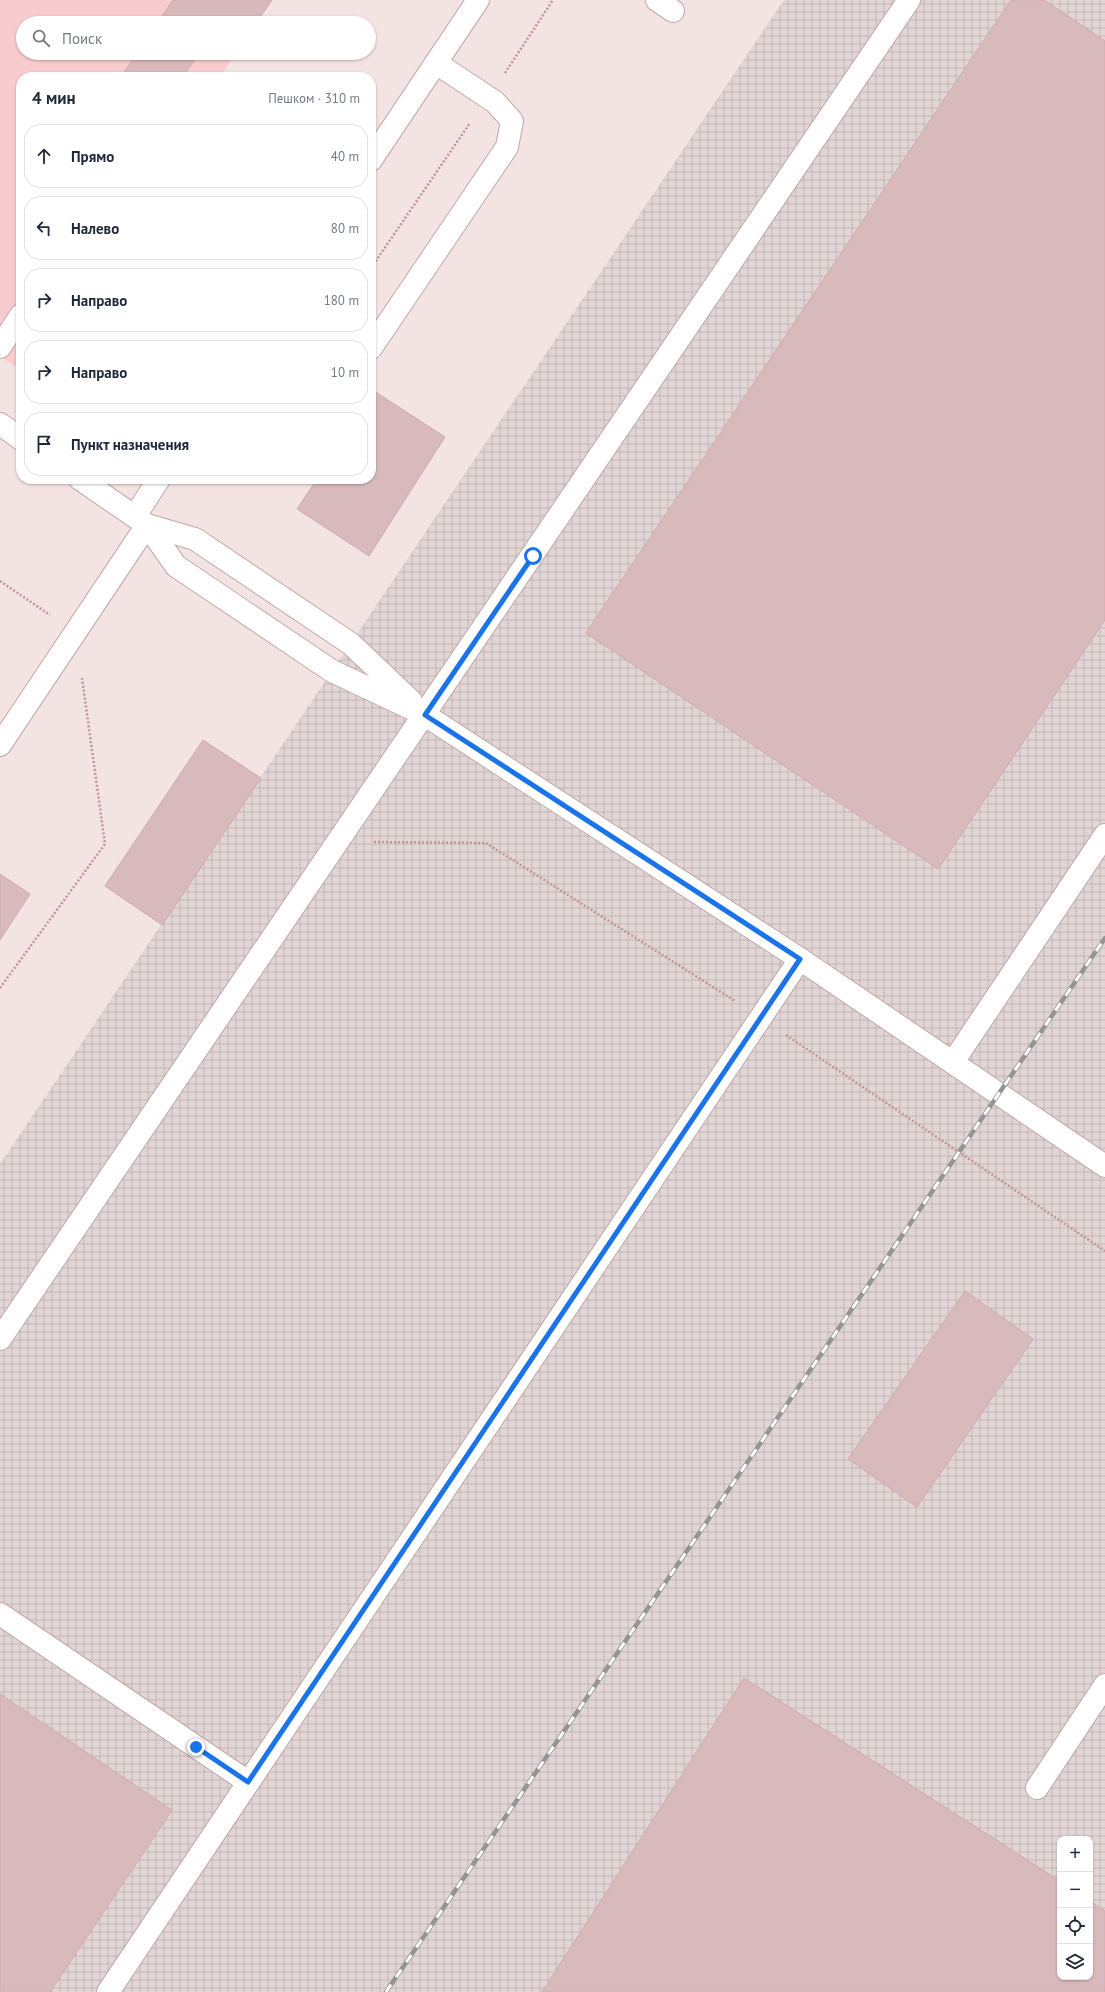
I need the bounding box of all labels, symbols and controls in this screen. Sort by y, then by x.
search box [16,16,376,60]
icon: search [30,27,52,49]
text: Поиск [62,29,102,48]
text: 4 мин [32,87,76,109]
text: Пешком · 310 m [268,90,360,107]
icon: ahead [33,145,55,167]
text: Прямо [71,147,114,166]
text: 40 m [331,148,359,165]
icon: left [33,217,55,239]
text: Налево [71,219,119,238]
text: 80 m [331,220,359,237]
icon: right [33,289,55,311]
text: Направо [71,291,127,310]
text: 180 m [324,292,359,309]
icon: right [33,361,55,383]
text: Направо [71,363,127,382]
text: 10 m [331,364,359,381]
icon: arrive [33,433,55,455]
text: Пункт назначения [71,435,189,454]
route start [524,547,542,565]
route end [187,1738,205,1756]
map controls [1057,1836,1093,1980]
button: + [1057,1836,1093,1872]
button: − [1057,1872,1093,1908]
button: locate [1057,1908,1093,1944]
button: layers [1057,1944,1093,1980]

